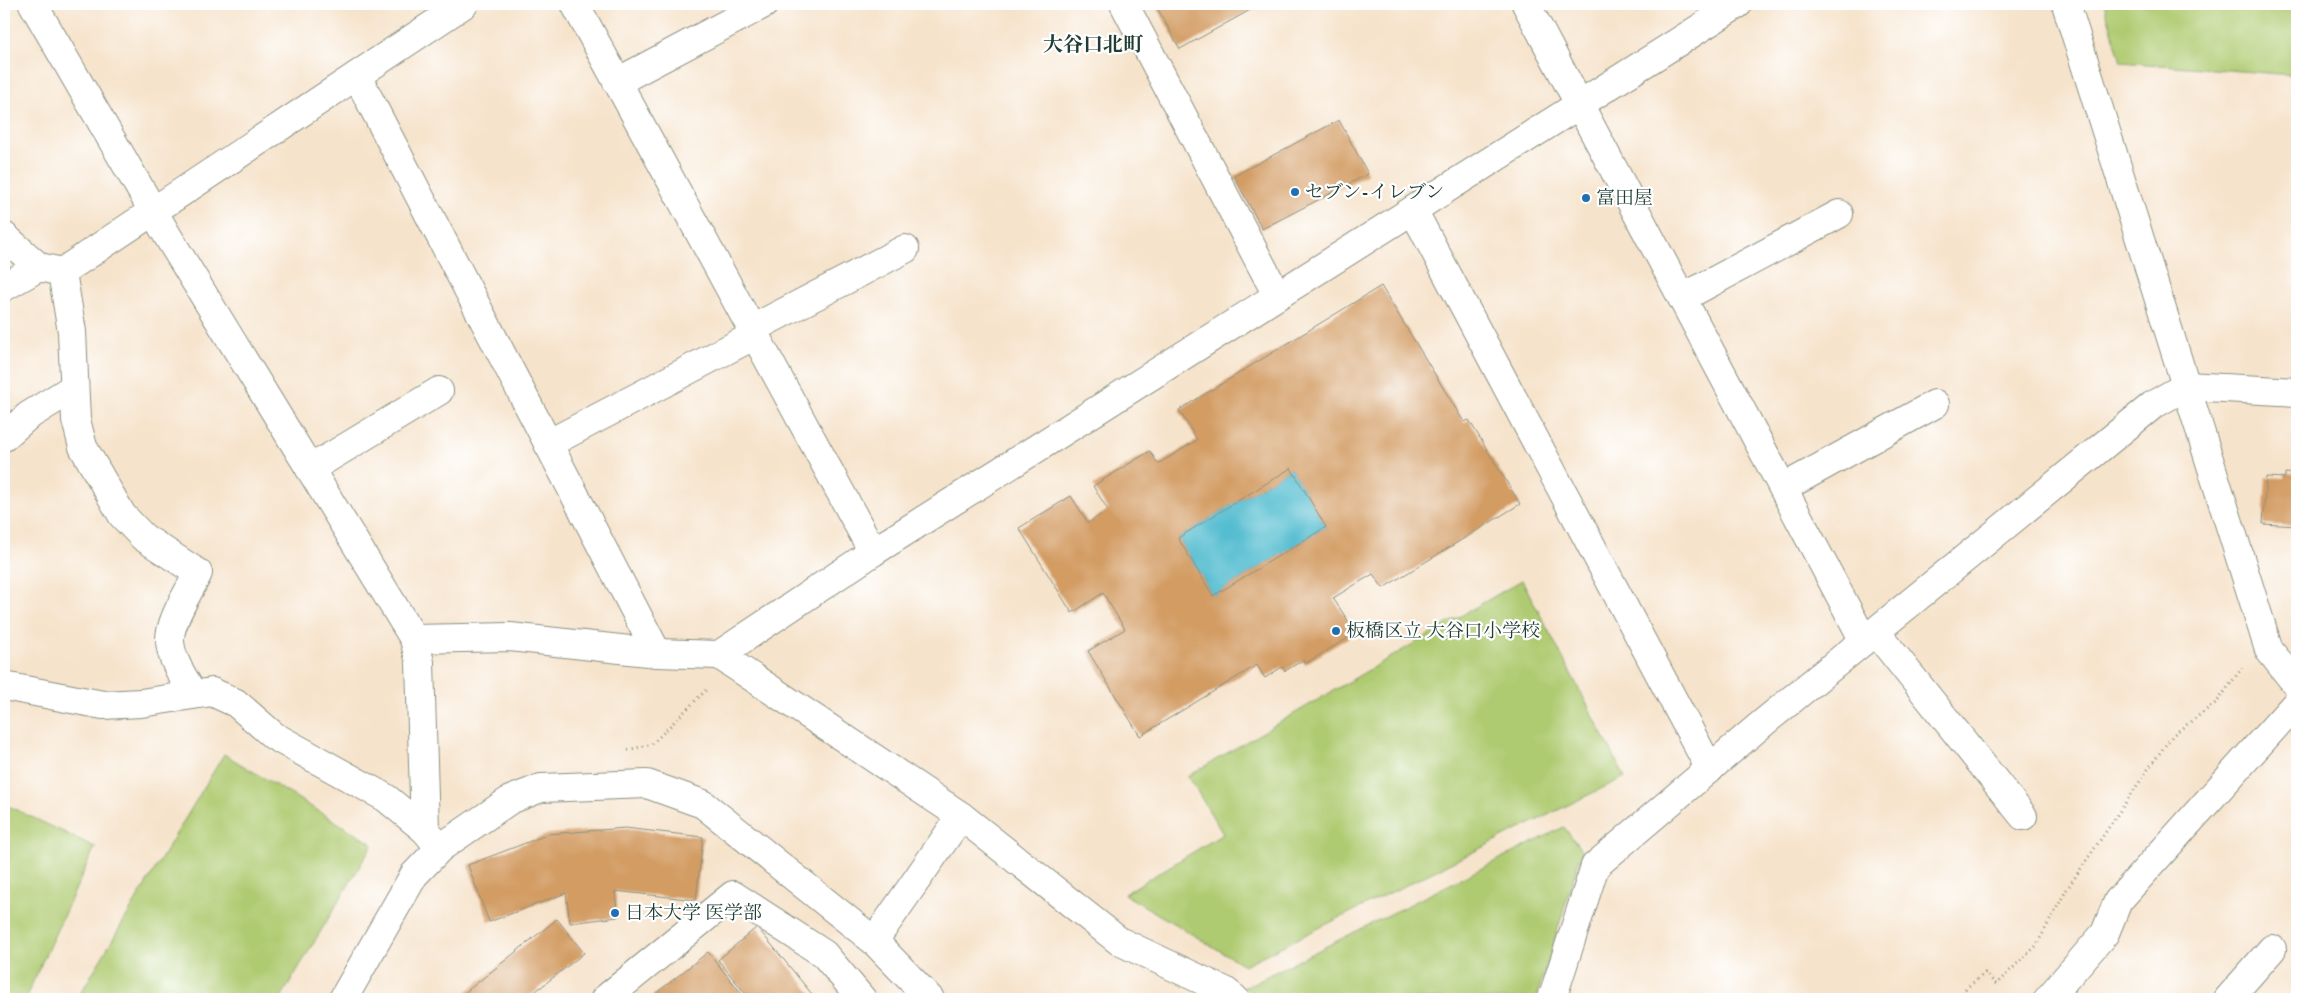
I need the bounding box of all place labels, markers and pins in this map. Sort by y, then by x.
place label: セブン-イレブン [1305,181,1444,204]
marker: セブン-イレブン [1289,186,1301,198]
place label: 富田屋 [1596,187,1653,210]
marker: 富田屋 [1580,192,1592,204]
place label: 板橋区立 大谷口小学校 [1346,620,1540,643]
marker: 板橋区立 大谷口小学校 [1330,625,1342,637]
place label: 日本大学 医学部 [625,902,762,925]
marker: 日本大学 医学部 [609,907,621,919]

